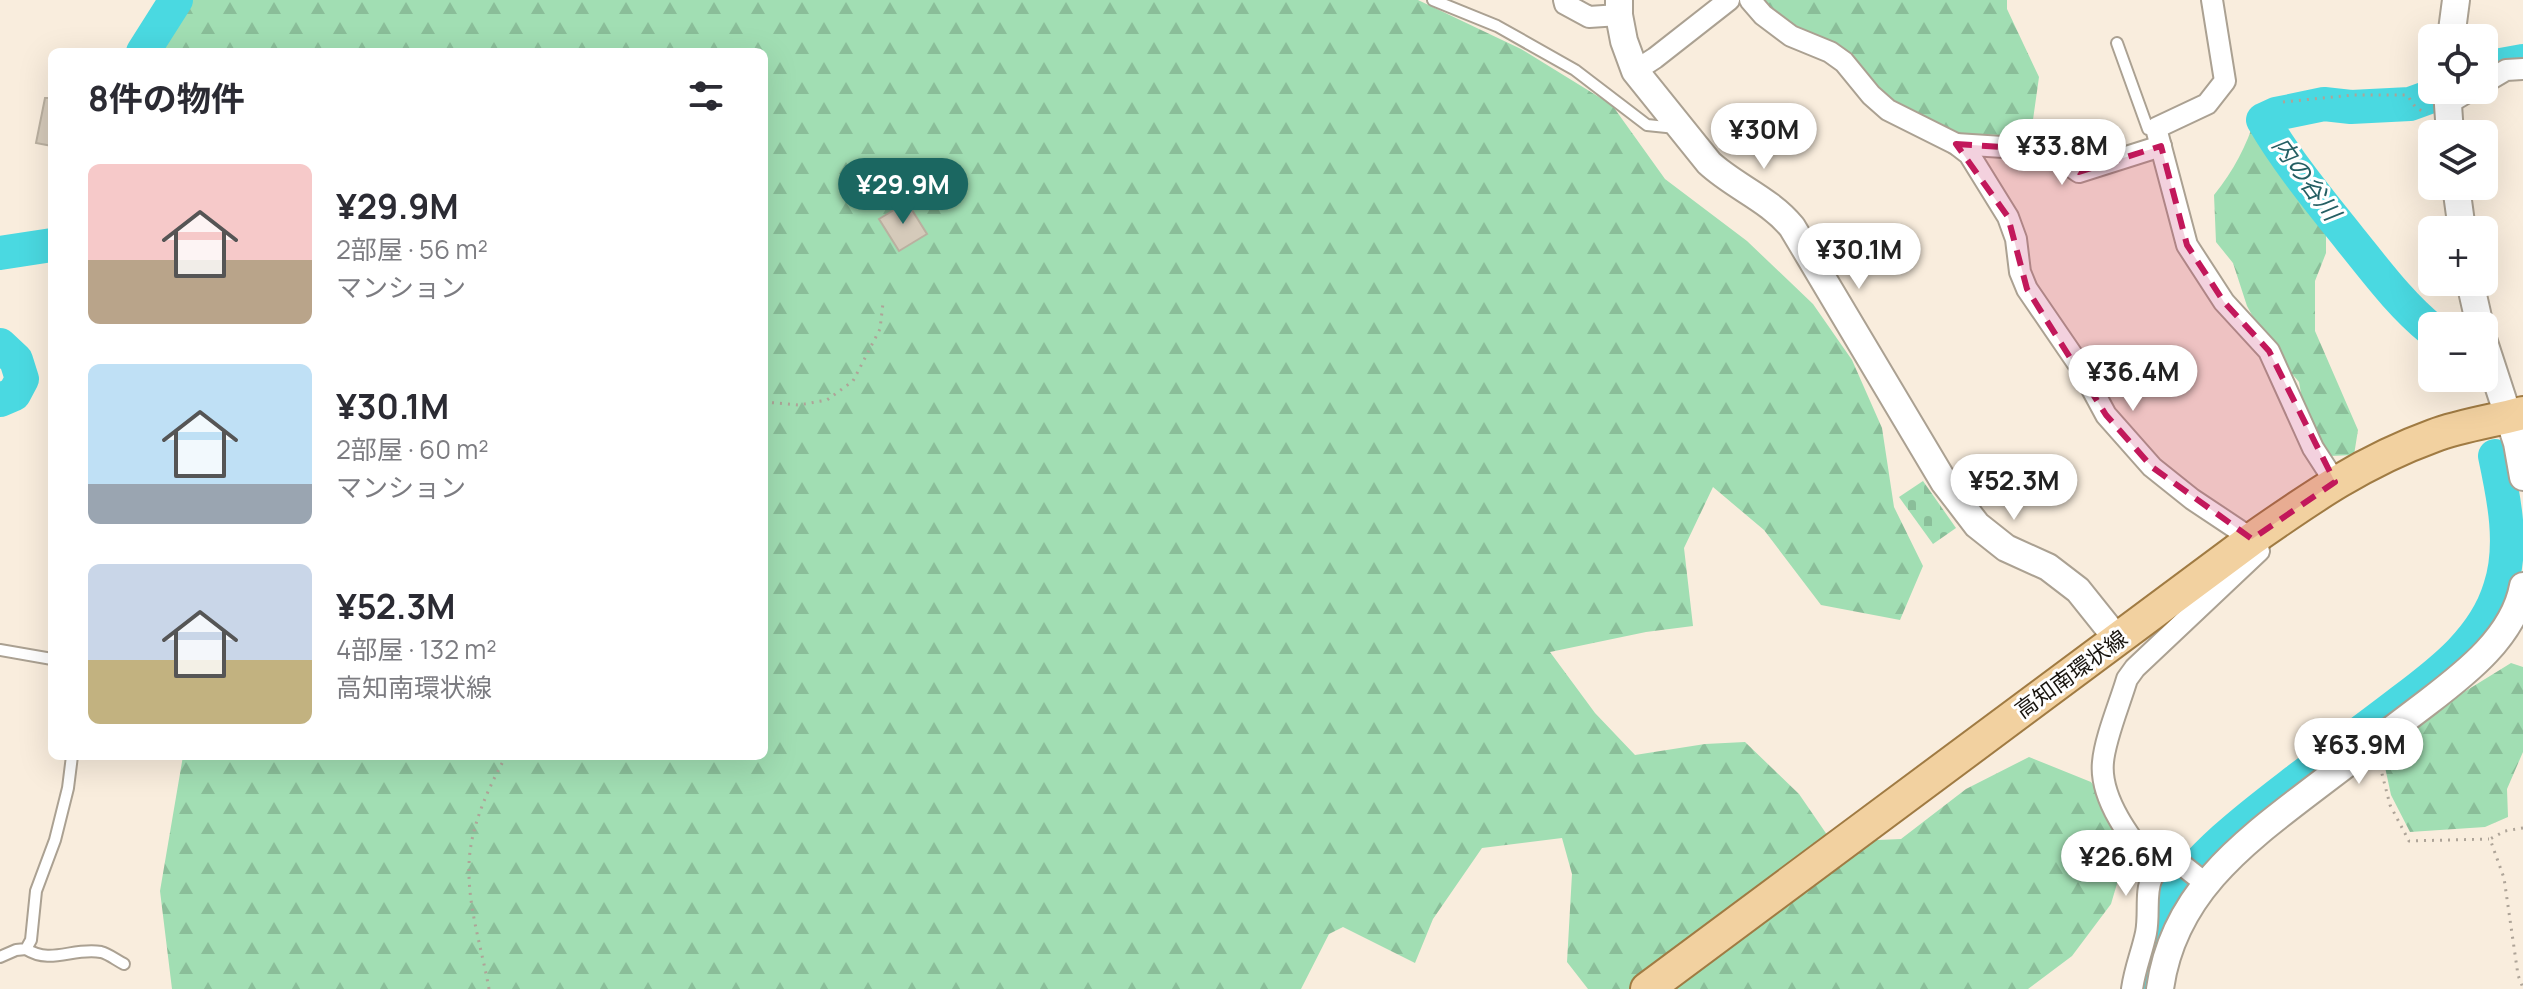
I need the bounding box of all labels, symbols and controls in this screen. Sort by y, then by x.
map controls [2418,24,2498,392]
button: locate [2418,24,2498,104]
icon: filters [684,74,728,118]
text: 8件の物件 [88,75,245,121]
pin: ¥30M [1717,103,1811,171]
text: ¥30M [1729,111,1799,147]
pin: ¥33.8M [1997,119,2127,187]
button: layers [2418,120,2498,200]
text: ¥33.8M [2016,127,2108,163]
water label: 内の谷川 [2266,130,2351,229]
pin: ¥29.9M [838,158,968,226]
text: ¥29.9M [856,166,950,202]
text: ¥29.9M [336,183,459,229]
icon: home [152,196,248,292]
button: + [2418,216,2498,296]
pin: ¥30.1M [1794,223,1924,291]
text: 2部屋 · 56 m² [336,231,488,267]
text: ¥30.1M [1816,231,1902,267]
text: マンション [336,269,466,305]
button: − [2418,312,2498,392]
pin: ¥36.4M [2068,345,2198,413]
text: ¥36.4M [2086,353,2180,389]
text: ¥30.1M [336,383,449,429]
icon: home [152,396,248,492]
text: 2部屋 · 60 m² [336,431,489,467]
pin: ¥52.3M [1949,454,2079,522]
text: ¥52.3M [1968,462,2060,498]
text: マンション [336,469,466,505]
text: ¥52.3M [336,583,455,629]
icon: home [152,596,248,692]
street label: 高知南環状線 [2009,623,2133,725]
text: 4部屋 · 132 m² [336,631,497,667]
text: 高知南環状線 [336,669,492,705]
pin: ¥63.9M [2294,718,2424,786]
text: ¥63.9M [2312,726,2406,762]
pin: ¥26.6M [2061,830,2191,898]
text: ¥26.6M [2079,838,2173,874]

